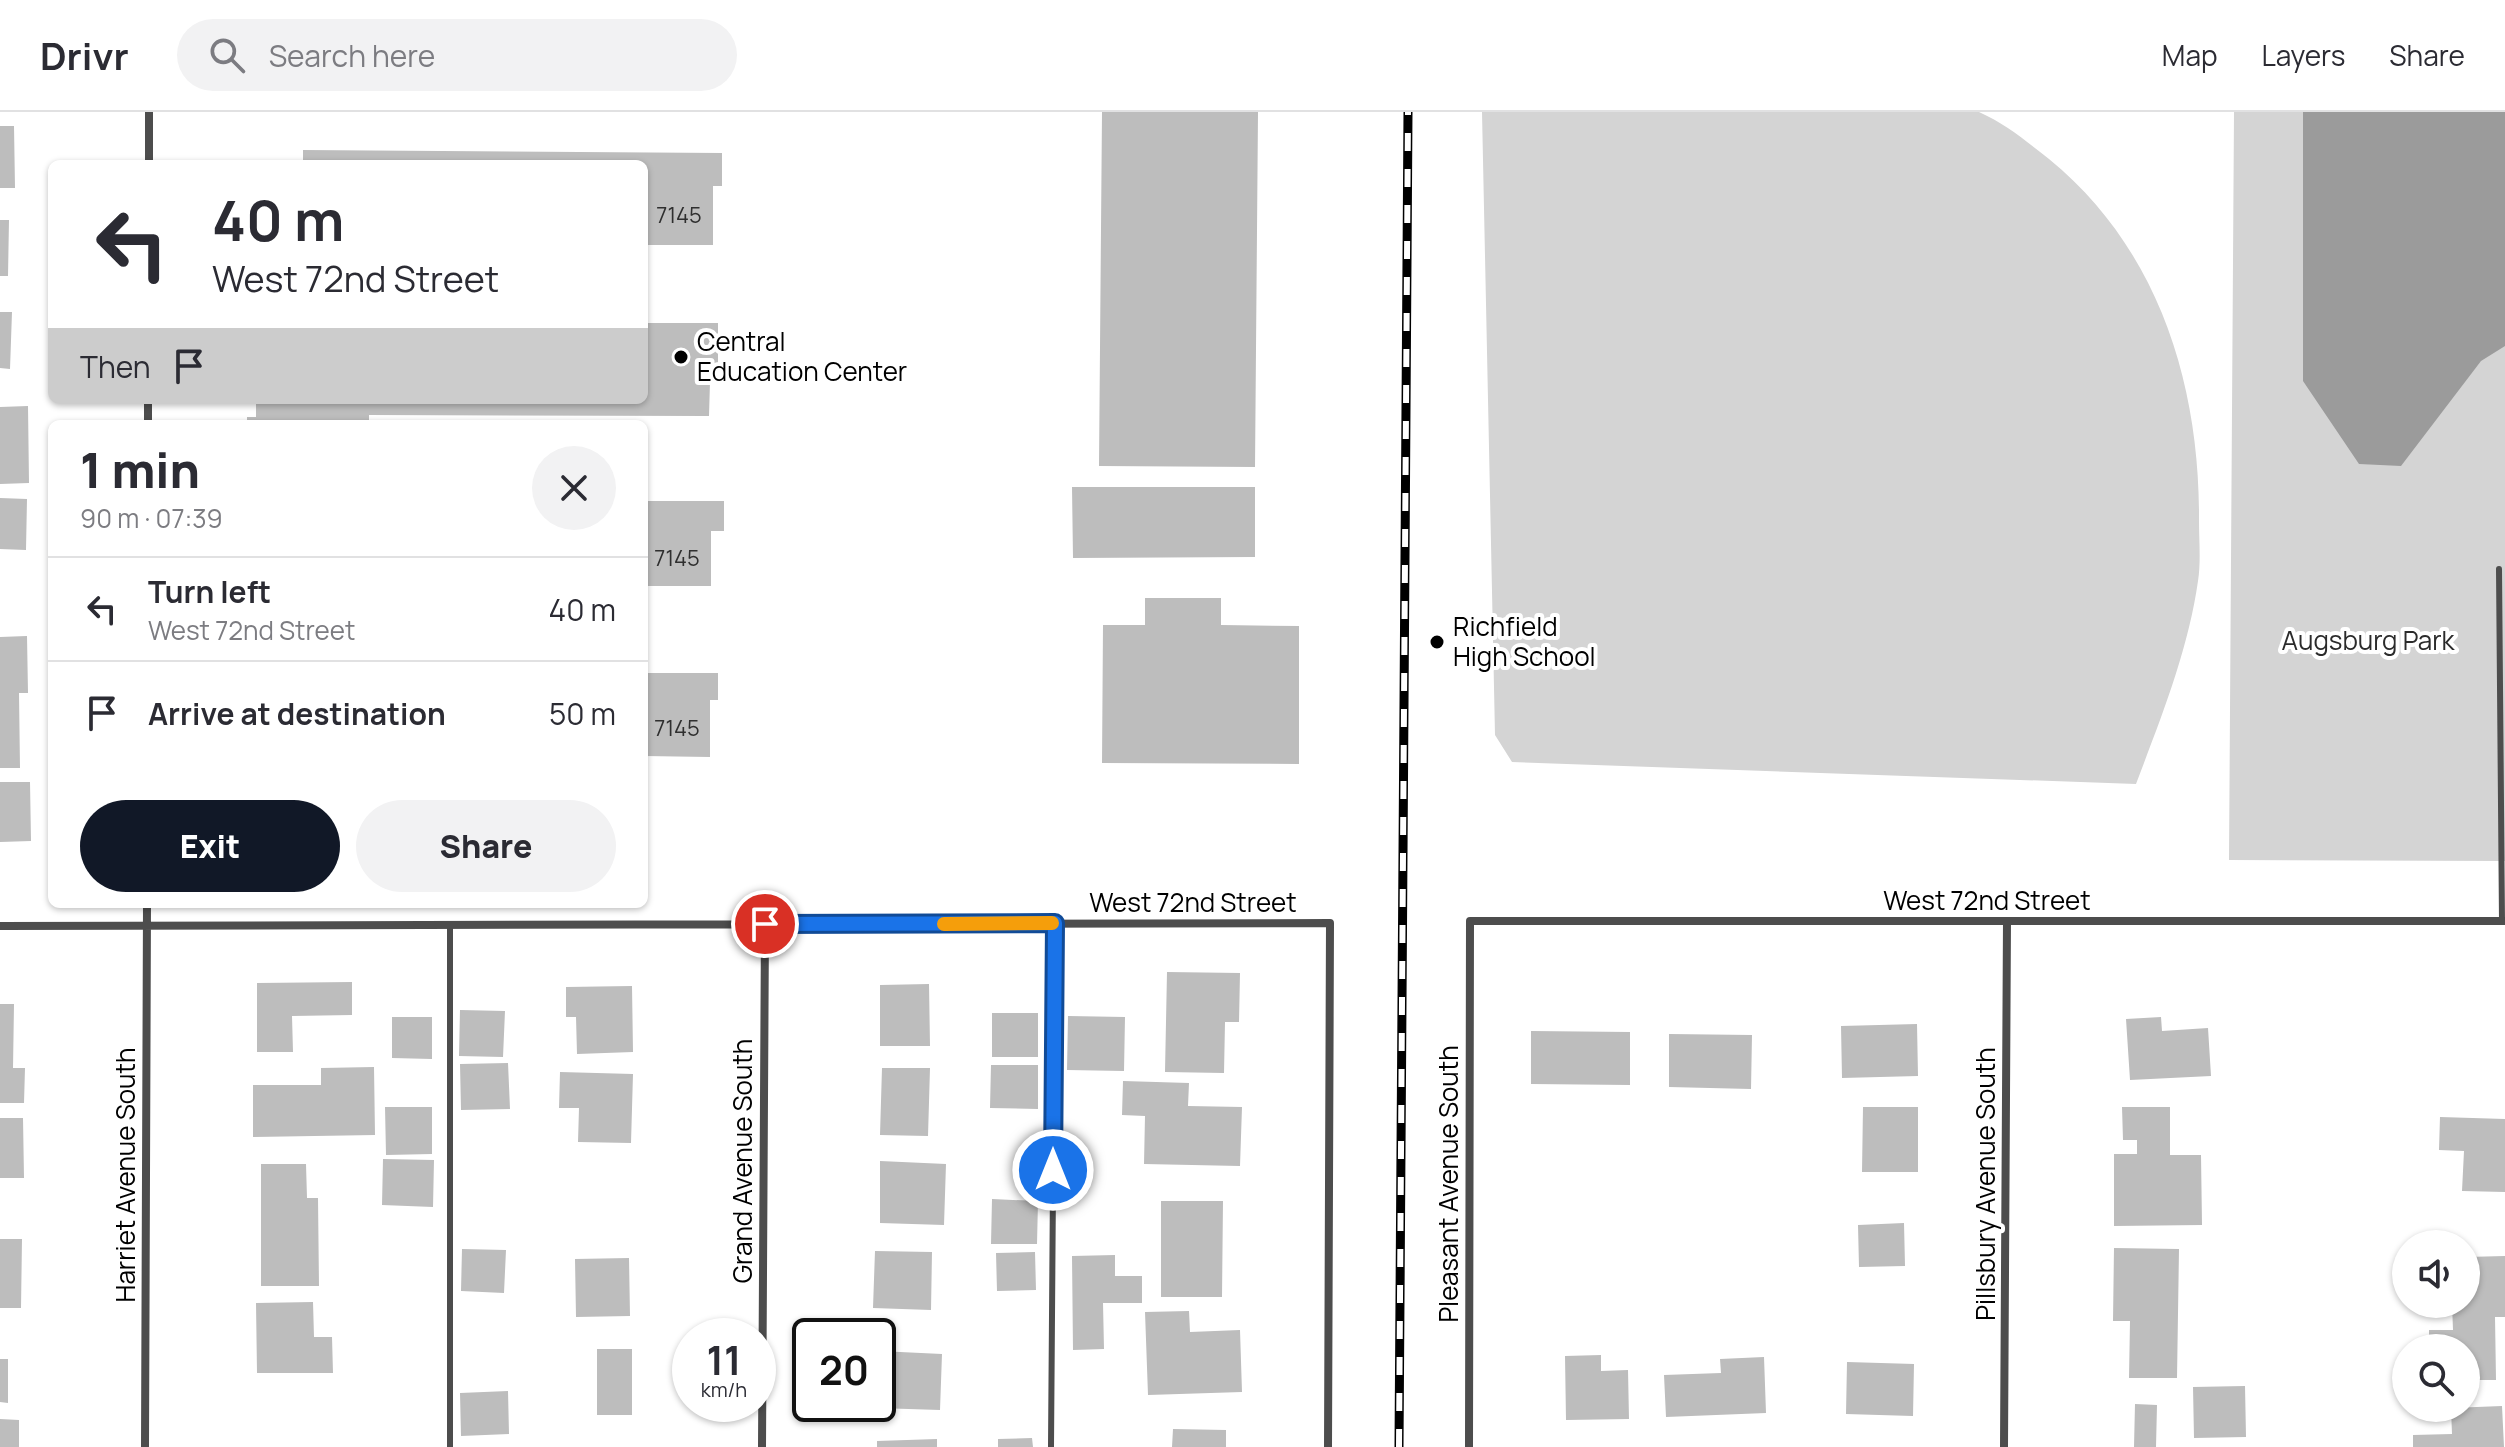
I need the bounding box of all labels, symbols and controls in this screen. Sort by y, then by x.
search box [177,19,737,91]
text: Drivr [40,29,129,81]
icon: search [205,33,249,77]
text: Search here [269,35,435,76]
text: Map [2162,36,2218,74]
text: Layers [2262,36,2345,74]
text: Share [2389,36,2465,74]
text: 40 m [212,181,344,258]
icon: left [80,192,184,296]
house number: 7145 [656,200,702,230]
text: West 72nd Street [212,254,499,303]
place label: Central Education Center [697,323,907,389]
icon: arrive [167,344,211,388]
text: Then [80,346,151,387]
marker: Central Education Center [672,348,690,366]
text: 1 min [80,437,200,502]
button: close [532,446,616,530]
text: 90 m · 07:39 [80,500,223,536]
house number: 7145 [654,543,700,573]
text: Turn left [148,571,271,612]
icon: left [80,587,124,631]
text: 40 m [549,589,616,630]
place label: Richfield High School [1453,608,1596,674]
text: West 72nd Street [148,612,355,648]
park label: Augsburg Park [2281,622,2456,658]
marker: Richfield High School [1428,633,1446,651]
icon: arrive [80,691,124,735]
text: Arrive at destination [148,693,446,734]
text: 50 m [549,693,616,734]
house number: 7145 [654,713,700,743]
button: Exit [80,800,340,892]
button: Share [356,800,616,892]
street label: West 72nd Street [1883,882,2091,918]
street label: West 72nd Street [1089,884,1297,920]
pin [731,890,799,958]
icon: arrive [743,902,787,946]
street label: Grand Avenue South [724,1039,760,1283]
street label: Pleasant Avenue South [1430,1045,1466,1323]
street label: Pillsbury Avenue South [1967,1047,2003,1321]
street label: Harriet Avenue South [107,1048,143,1302]
position arrow [1011,1128,1095,1212]
map controls [2392,1230,2480,1422]
button: sound [2392,1230,2480,1318]
speed limit sign: 20 [792,1318,896,1422]
text: 11 [706,1332,742,1387]
button: search [2392,1334,2480,1422]
text: km/h [701,1376,747,1403]

